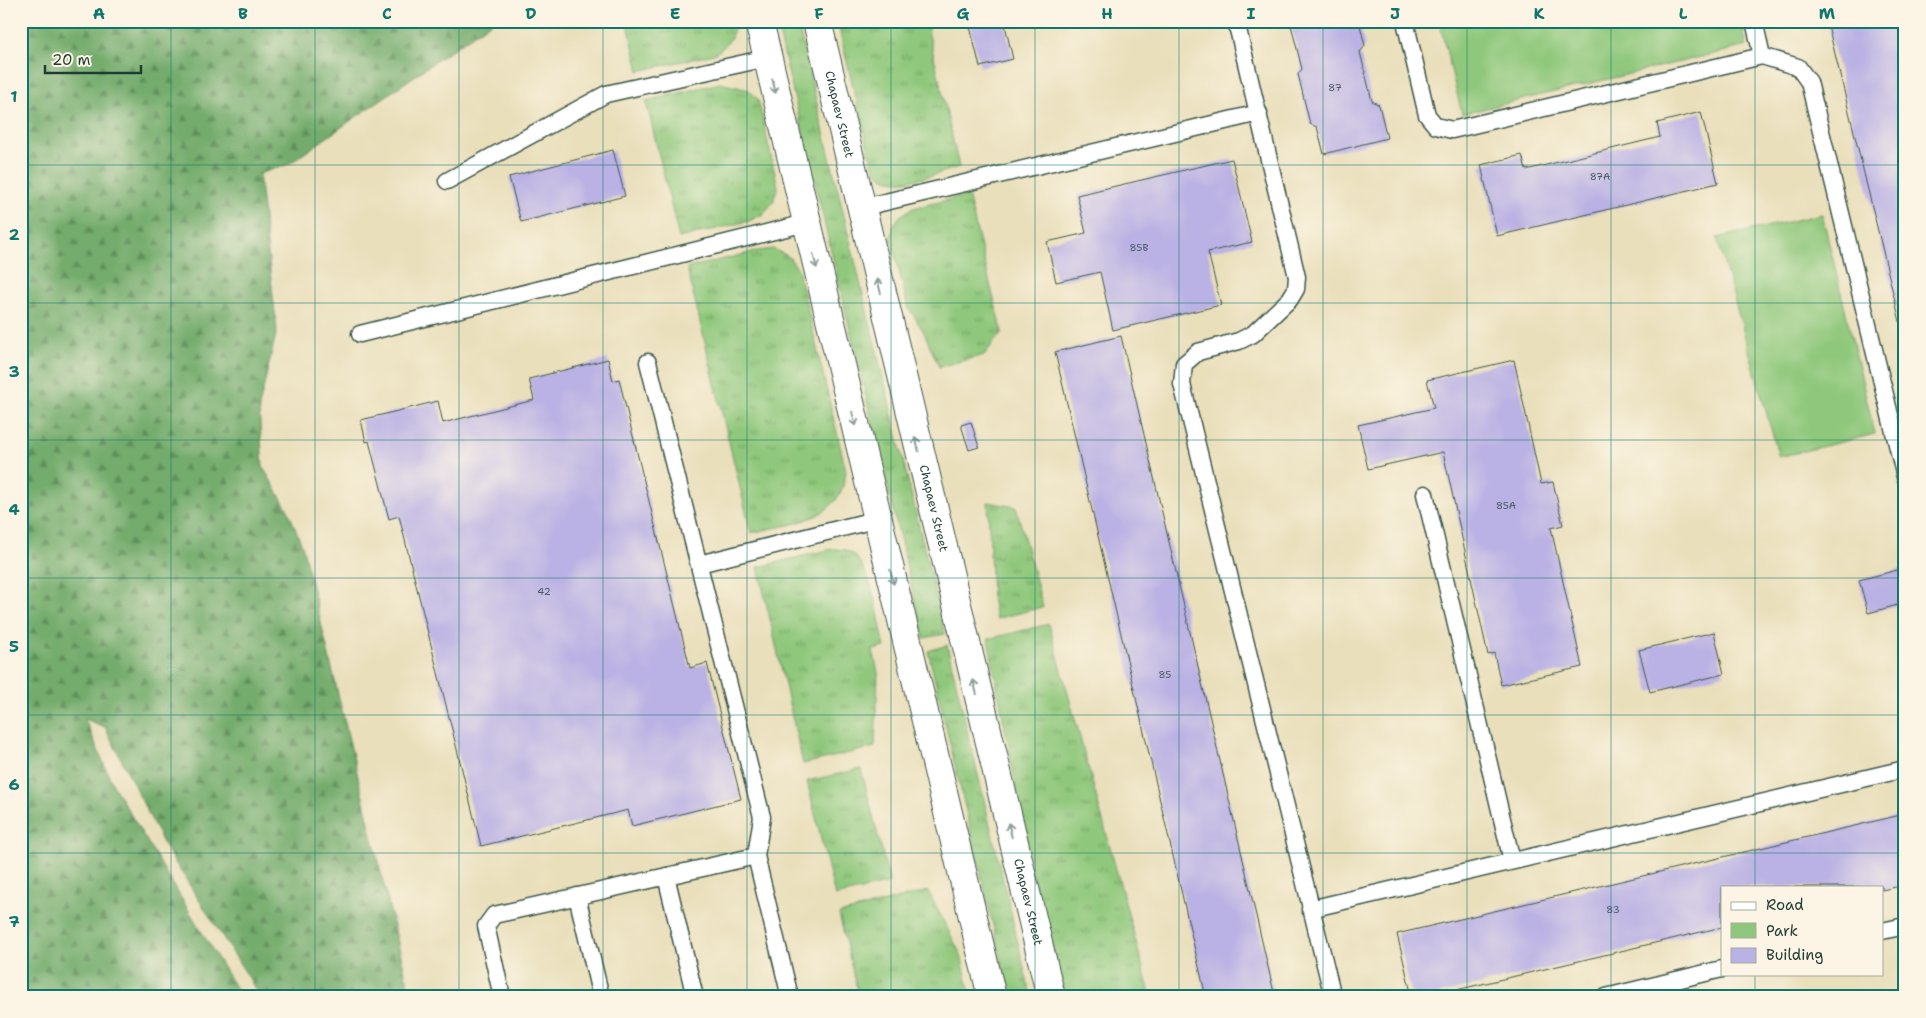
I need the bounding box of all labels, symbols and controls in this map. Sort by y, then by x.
text: A [93,3,105,24]
text: B [238,3,248,24]
text: C [382,3,392,24]
text: D [525,3,537,24]
text: E [670,3,680,24]
text: F [814,3,824,24]
text: G [957,3,970,24]
text: H [1101,3,1113,24]
text: I [1247,3,1256,24]
text: J [1390,3,1400,24]
text: K [1534,3,1545,24]
text: L [1679,3,1688,24]
text: M [1819,3,1836,24]
scale bar [45,42,141,74]
text: 20 m [52,50,91,70]
street label: Chapaev Street [821,69,858,159]
one-way arrow [770,77,779,93]
house number: 87 [1328,81,1342,94]
text: 1 [10,86,18,107]
house number: 87А [1590,170,1610,183]
text: 2 [8,224,20,245]
house number: 85В [1130,241,1148,254]
one-way arrow [811,252,820,268]
one-way arrow [874,279,883,295]
text: 3 [8,361,20,382]
one-way arrow [850,410,859,426]
one-way arrow [912,437,921,453]
street label: Chapaev Street [916,463,952,553]
text: 4 [8,499,20,520]
house number: 85А [1496,499,1516,512]
one-way arrow [888,568,897,584]
house number: 42 [537,585,551,598]
text: 5 [9,636,19,657]
house number: 85 [1159,668,1171,681]
one-way arrow [970,680,979,696]
text: 6 [8,774,20,795]
one-way arrow [1005,823,1014,839]
street label: Chapaev Street [1010,857,1046,947]
legend [1721,886,1884,976]
text: Road [1766,895,1804,915]
house number: 83 [1606,903,1620,916]
text: 7 [8,911,20,932]
text: Park [1766,921,1798,941]
text: Building [1766,945,1823,965]

